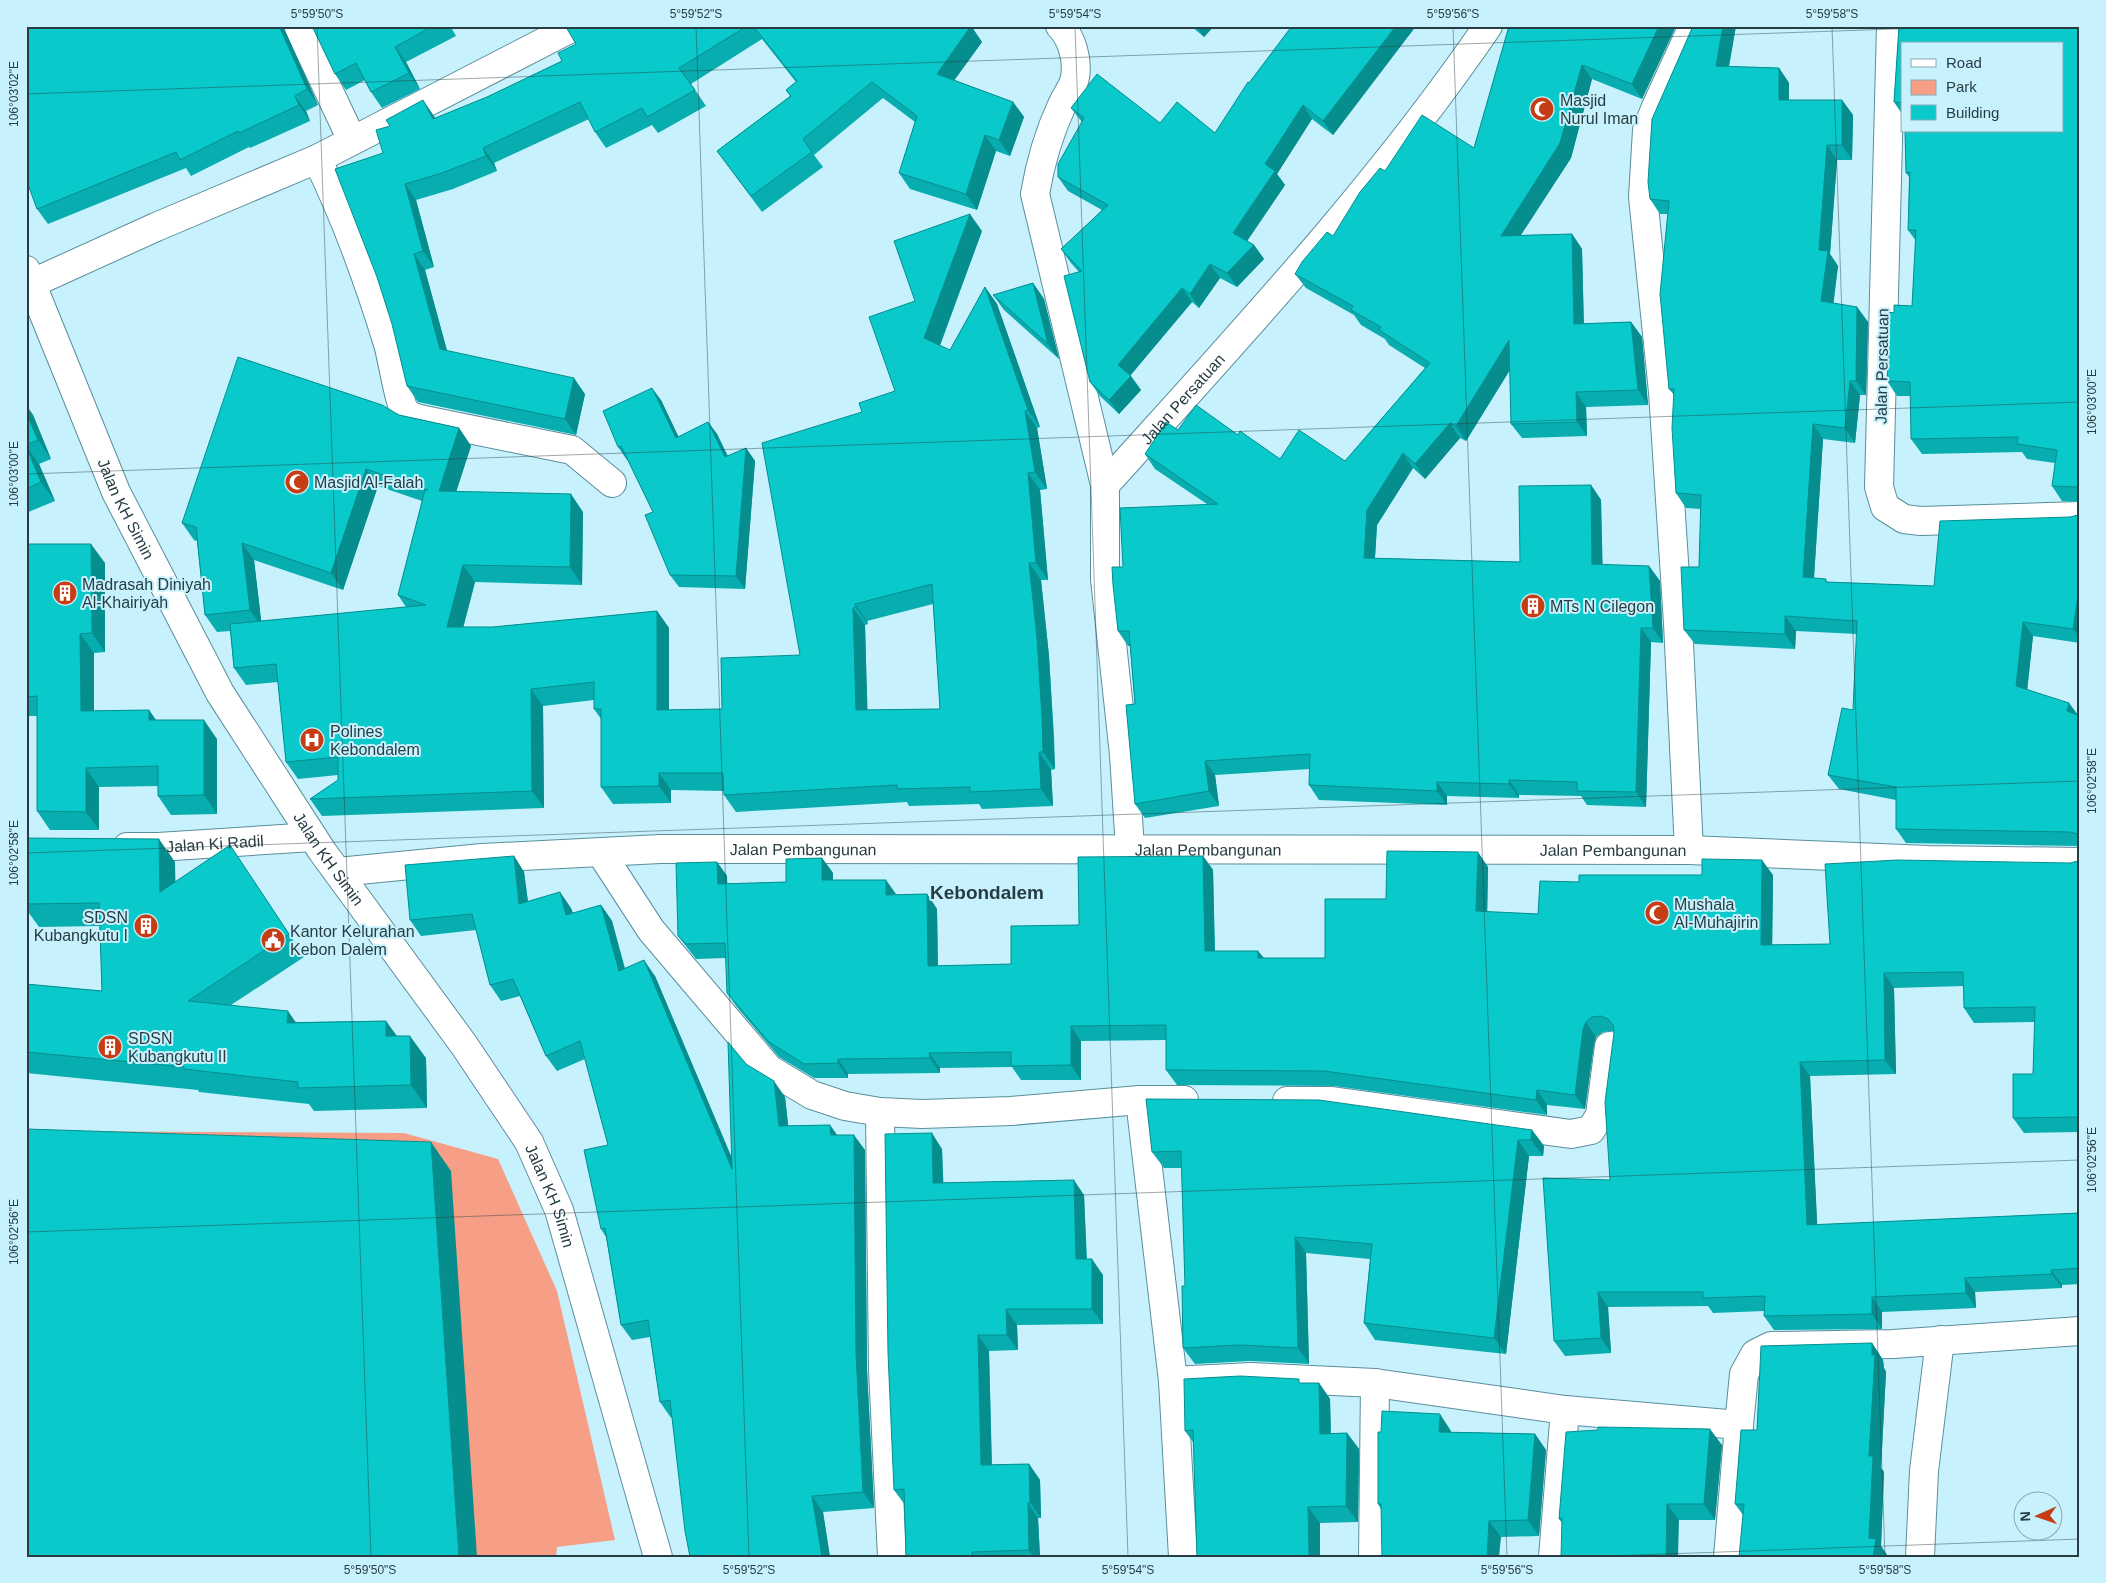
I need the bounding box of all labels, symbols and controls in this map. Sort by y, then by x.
text: 5°59'50"S [291,7,343,21]
text: 5°59'52"S [670,7,722,21]
text: 5°59'54"S [1049,7,1101,21]
text: 5°59'56"S [1427,7,1479,21]
text: 5°59'58"S [1806,7,1858,21]
legend [1901,42,2064,132]
text: Road [1946,54,1982,71]
text: 106°03'02"E [7,61,21,127]
text: Park [1946,78,1977,95]
place label: Masjid Nurul Iman [1560,92,1638,127]
mosque icon: Masjid Nurul Iman [1529,96,1555,122]
text: Building [1946,104,1999,121]
street label: Jalan Persatuan [1872,308,1892,424]
street label: Jalan Persatuan [1138,350,1228,448]
text: 106°03'00"E [2085,369,2099,435]
text: 106°03'00"E [7,441,21,507]
street label: Jalan KH Simin [95,456,158,562]
mosque icon: Masjid Al-Falah [284,469,310,495]
place label: Masjid Al-Falah [314,474,423,491]
place label: Madrasah Diniyah Al-Khairiyah [82,576,211,611]
building icon: Madrasah Diniyah Al-Khairiyah [52,580,78,606]
building icon: MTs N Cilegon [1520,593,1546,619]
place label: MTs N Cilegon [1550,598,1654,615]
place label: Polines Kebondalem [330,723,420,758]
hospital icon: Polines Kebondalem [299,727,325,753]
text: 106°02'58"E [2085,748,2099,814]
street label: Jalan KH Simin [291,809,367,908]
text: 106°02'58"E [7,820,21,886]
street label: Jalan Ki Radil [165,832,264,855]
street label: Jalan Pembangunan [730,841,877,858]
street label: Jalan Pembangunan [1135,841,1282,858]
street label: Jalan Pembangunan [1540,841,1687,858]
district label: Kebondalem [930,882,1044,903]
place label: Mushala Al-Muhajirin [1674,896,1758,931]
mosque icon: Mushala Al-Muhajirin [1644,900,1670,926]
place label: SDSN Kubangkutu I [34,909,128,944]
building icon: SDSN Kubangkutu I [133,913,159,939]
place label: Kantor Kelurahan Kebon Dalem [290,923,415,958]
public building icon: Kantor Kelurahan Kebon Dalem [260,927,286,953]
place label: SDSN Kubangkutu II [128,1030,227,1065]
building icon: SDSN Kubangkutu II [97,1034,123,1060]
text: 106°02'56"E [2085,1127,2099,1193]
street label: Jalan KH Simin [523,1141,578,1249]
text: 106°02'56"E [7,1199,21,1265]
north arrow [2014,1490,2064,1540]
text: N [2017,1511,2033,1522]
text: 5°59'50"S [344,1563,396,1577]
text: 5°59'52"S [723,1563,775,1577]
text: 5°59'54"S [1102,1563,1154,1577]
text: 5°59'56"S [1481,1563,1533,1577]
text: 5°59'58"S [1859,1563,1911,1577]

